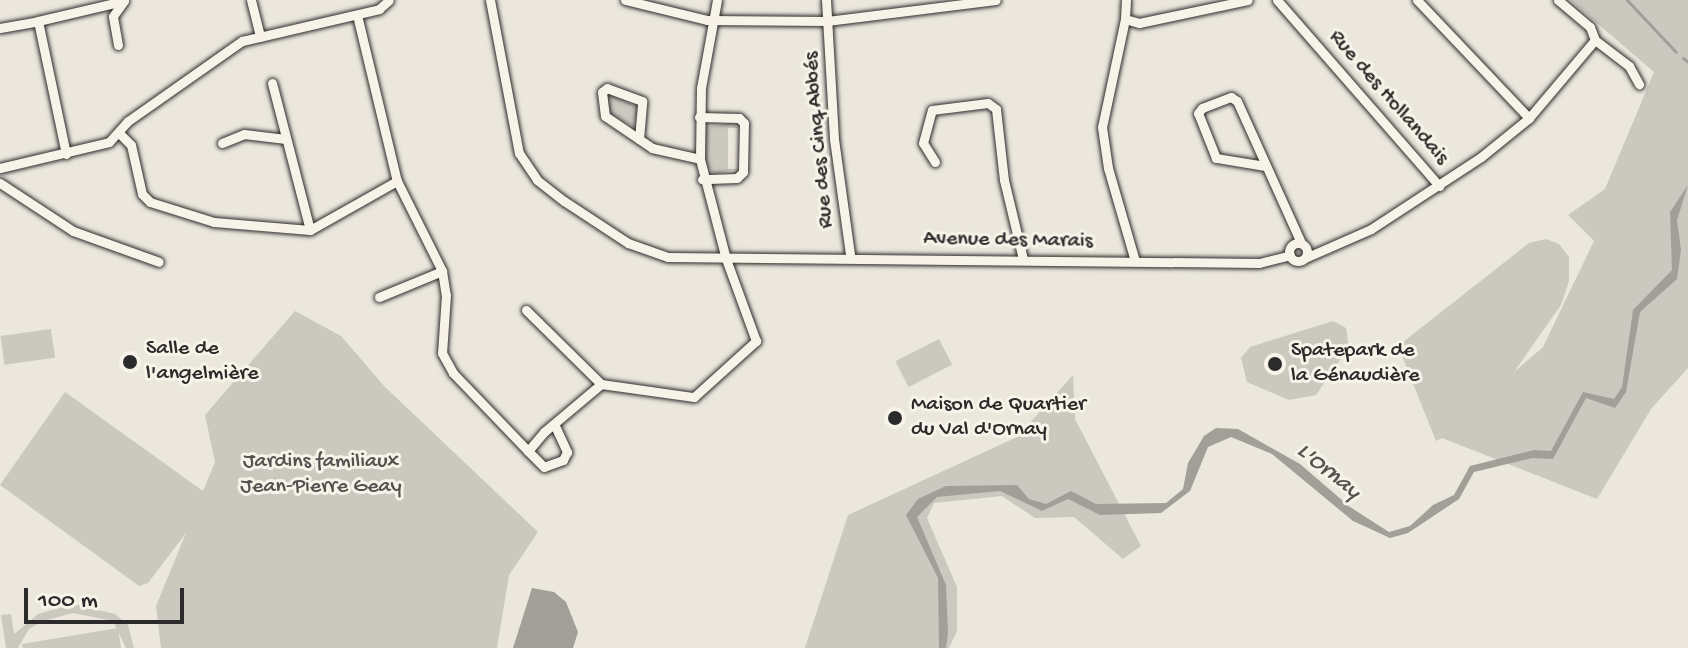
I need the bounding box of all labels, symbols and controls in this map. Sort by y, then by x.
street label: Rue des Hollandais [1322,25,1454,171]
street label: Rue des Cinq Abbés [799,51,841,229]
street label: Avenue des Marais [923,226,1093,256]
place label: Salle de l'angelmière [146,336,259,388]
place label: Spatepark de la Génaudière [1291,338,1420,390]
marker: Salle de l'angelmière [121,353,139,371]
marker: Spatepark de la Génaudière [1266,355,1284,373]
place label: Maison de Quartier du Val d'Ornay [911,392,1086,444]
marker: Maison de Quartier du Val d'Ornay [886,409,904,427]
water label: L'Ornay [1290,437,1366,507]
park label: Jardins familiaux Jean-Pierre Geay [240,449,402,500]
scale bar [28,572,188,622]
text: 100 m [38,587,98,616]

